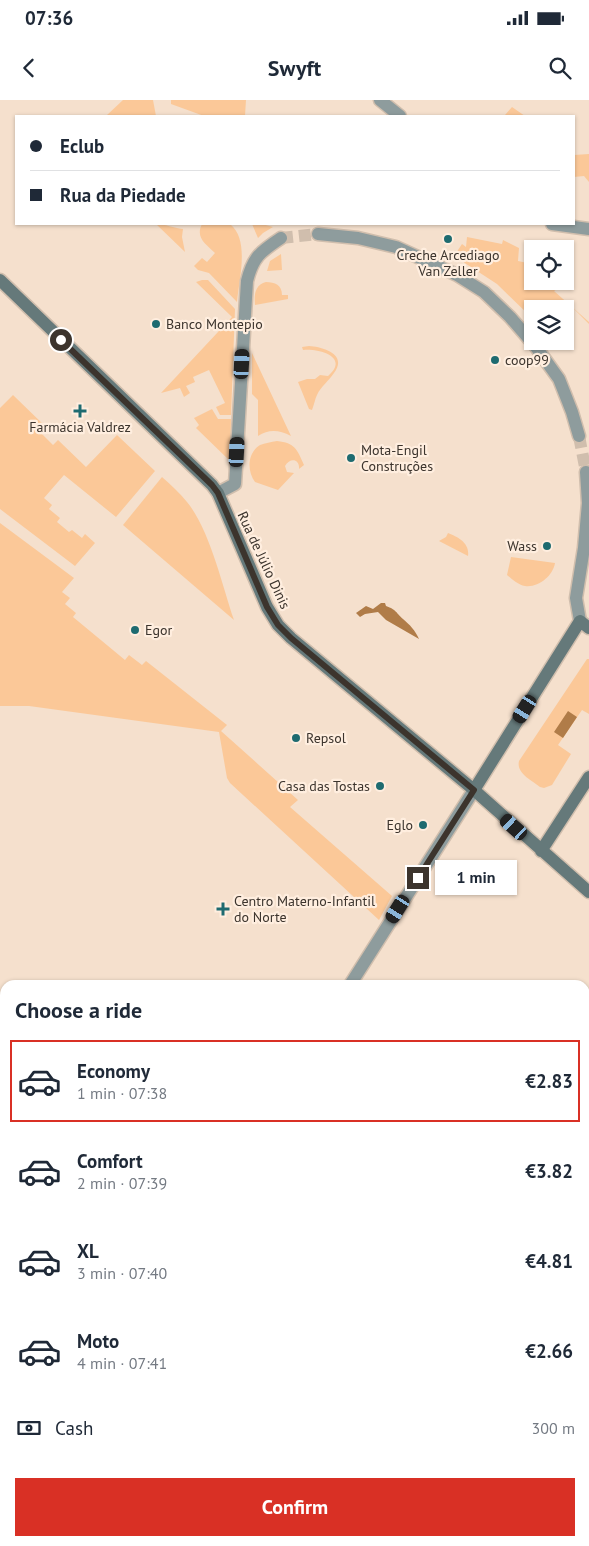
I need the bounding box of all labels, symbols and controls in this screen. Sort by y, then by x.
text: 07:36 [25,6,73,30]
icon: back [15,54,43,82]
text: Swyft [268,54,321,82]
icon: search [546,54,574,82]
text: Eclub [60,134,104,158]
text: Rua da Piedade [60,183,186,207]
marker: Creche Arcediago Van Zeller [442,233,454,245]
map controls [524,240,574,350]
button: locate [524,240,574,290]
place label: Creche Arcediago Van Zeller [396,246,500,280]
button: layers [524,300,574,350]
place label: Banco Montepio [166,315,263,333]
marker: Banco Montepio [150,318,162,330]
route start [50,329,72,351]
car [233,349,250,379]
place label: coop99 [505,351,549,369]
marker: coop99 [489,354,501,366]
marker: Farmácia Valdrez [74,405,86,417]
place label: Farmácia Valdrez [29,418,131,436]
car [228,437,245,467]
place label: Mota-Engil Construções [361,441,433,475]
marker: Mota-Engil Construções [345,452,357,464]
street label: Rua de Júlio Dinis [234,508,295,612]
place label: Wass [507,537,537,555]
marker: Wass [541,540,553,552]
place label: Egor [145,621,173,639]
marker: Egor [129,624,141,636]
car [510,692,539,726]
place label: Repsol [306,729,346,747]
marker: Repsol [290,732,302,744]
place label: Casa das Tostas [278,777,370,795]
marker: Casa das Tostas [374,780,386,792]
car [497,811,530,843]
place label: Eglo [386,816,413,834]
marker: Eglo [417,819,429,831]
callout: 1 min [436,860,518,896]
route end [407,867,429,889]
text: 1 min [456,867,496,887]
place label: Centro Materno-Infantil do Norte [234,892,375,926]
car [383,892,412,926]
marker: Centro Materno-Infantil do Norte [216,902,230,916]
text: Choose a ride [15,996,142,1024]
icon: car [17,1059,62,1104]
text: Economy [77,1059,150,1083]
text: €2.83 [525,1069,573,1093]
text: 1 min · 07:38 [77,1083,167,1103]
icon: car [17,1149,62,1194]
text: Comfort [77,1149,143,1173]
text: €3.82 [525,1159,573,1183]
text: 2 min · 07:39 [77,1173,167,1193]
icon: car [17,1239,62,1284]
text: XL [77,1239,99,1263]
text: €4.81 [525,1249,573,1273]
text: 3 min · 07:40 [77,1263,167,1283]
icon: car [17,1329,62,1374]
text: Moto [77,1329,119,1353]
text: €2.66 [525,1339,573,1363]
text: 4 min · 07:41 [77,1353,167,1373]
icon: cash [15,1414,43,1442]
text: Cash [55,1416,93,1440]
text: 300 m [532,1418,575,1438]
button: Confirm [15,1478,575,1536]

